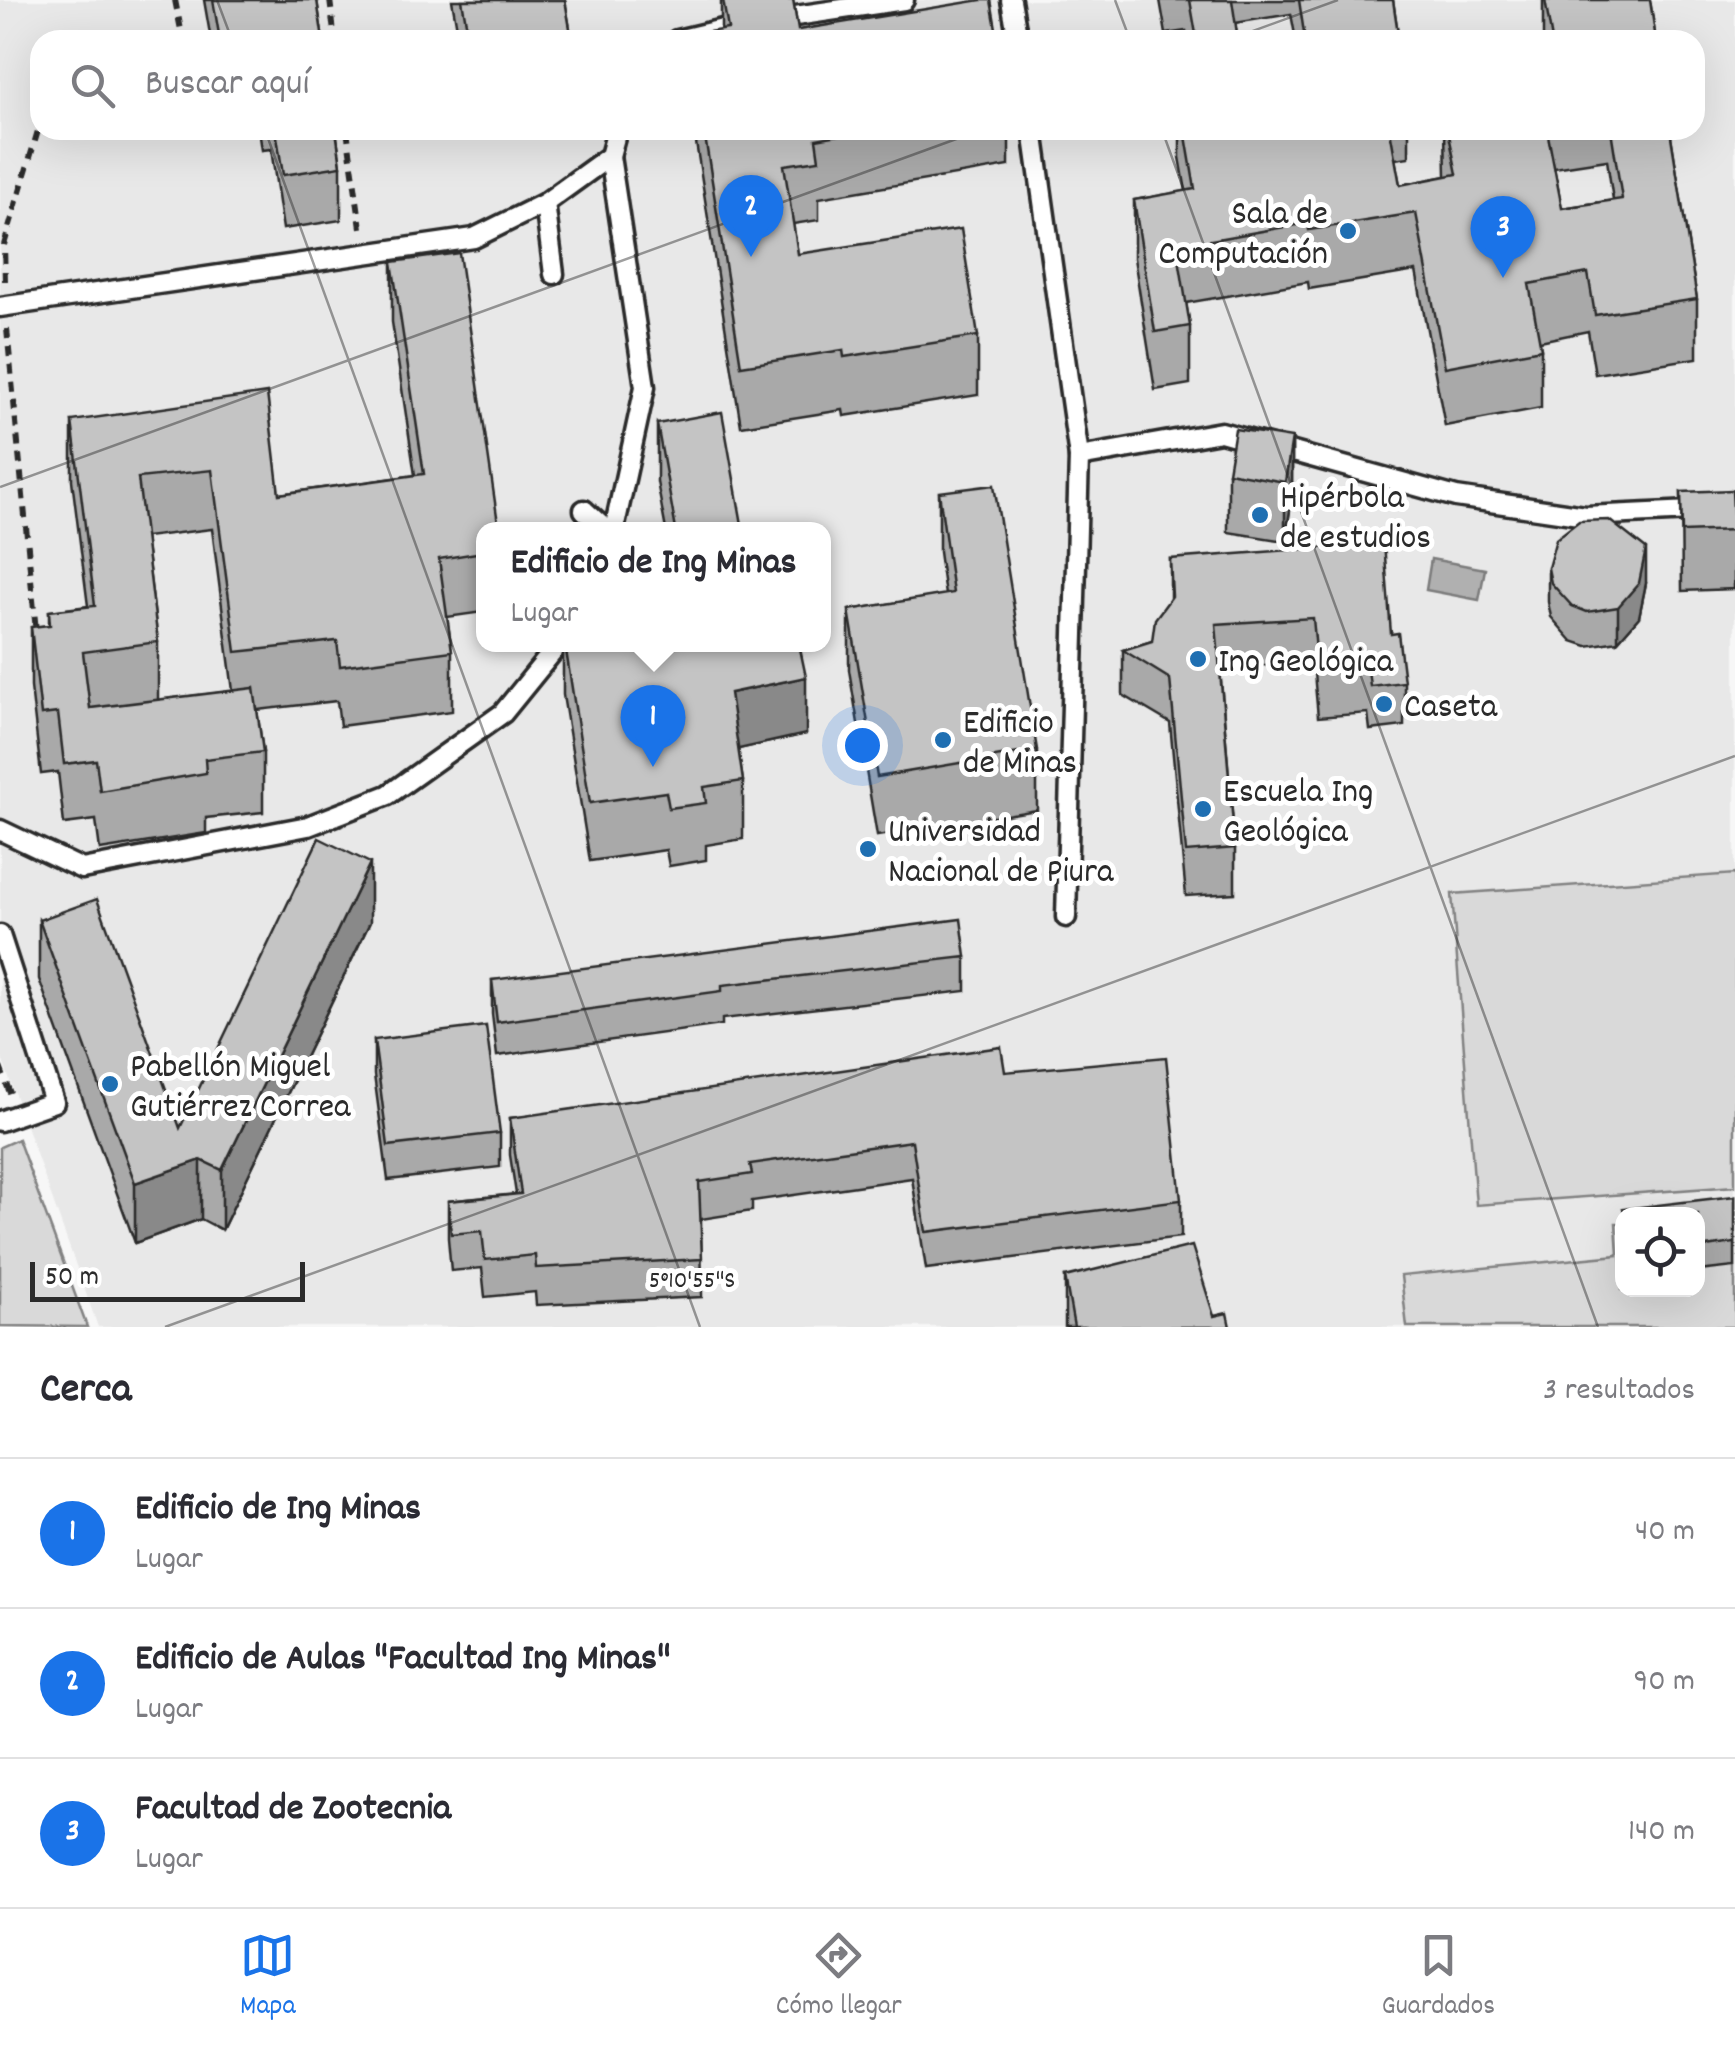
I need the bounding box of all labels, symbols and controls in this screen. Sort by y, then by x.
search box [30,30,1705,140]
icon: search [65,58,120,113]
text: Buscar aquí [145,58,309,113]
pin: 2 [718,174,784,257]
place label: Sala de Computación [1158,191,1328,281]
pin: 3 [1470,196,1536,278]
marker: Sala de Computación [1337,220,1359,242]
place label: Hipérbola de estudios [1280,475,1431,565]
marker: Hipérbola de estudios [1249,504,1271,526]
popup [476,522,831,652]
text: Edificio de Ing Minas [511,537,796,592]
text: Lugar [511,592,578,638]
place label: Ing Geológica [1218,639,1394,689]
marker: Ing Geológica [1187,648,1209,670]
pin: 1 [620,684,686,767]
place label: Caseta [1404,684,1498,734]
marker: Caseta [1373,693,1395,715]
place label: Edificio de Minas [963,700,1077,790]
your location [837,720,888,771]
marker: Edificio de Minas [932,729,954,751]
place label: Escuela Ing Geológica [1223,769,1373,859]
marker: Escuela Ing Geológica [1192,798,1214,820]
place label: Universidad Nacional de Piura [888,809,1114,899]
marker: Universidad Nacional de Piura [857,838,879,860]
place label: Pabellón Miguel Gutiérrez Correa [130,1044,351,1134]
marker: Pabellón Miguel Gutiérrez Correa [99,1073,121,1095]
map controls [1615,1207,1705,1297]
button: locate [1615,1207,1705,1297]
scale bar [30,1257,305,1302]
text: 50 m [45,1259,99,1299]
text: 5°10'55"S [649,1264,735,1300]
text: Cerca [40,1362,131,1422]
text: 3 resultados [1543,1369,1695,1415]
text: Edificio de Ing Minas [135,1483,421,1538]
text: 1 [69,1510,76,1556]
text: 40 m [1635,1510,1695,1556]
text: Lugar [135,1538,203,1584]
text: Edificio de Aulas "Facultad Ing Minas" [135,1633,671,1688]
text: 2 [66,1660,79,1706]
text: 90 m [1634,1660,1695,1706]
text: Lugar [135,1688,203,1734]
text: Facultad de Zootecnia [135,1783,451,1838]
text: 3 [65,1810,80,1856]
text: 140 m [1628,1810,1695,1856]
text: Lugar [135,1838,203,1884]
tab: Mapa [240,1928,296,2028]
tab: Cómo llegar [776,1928,902,2028]
tab: Guardados [1382,1928,1495,2028]

